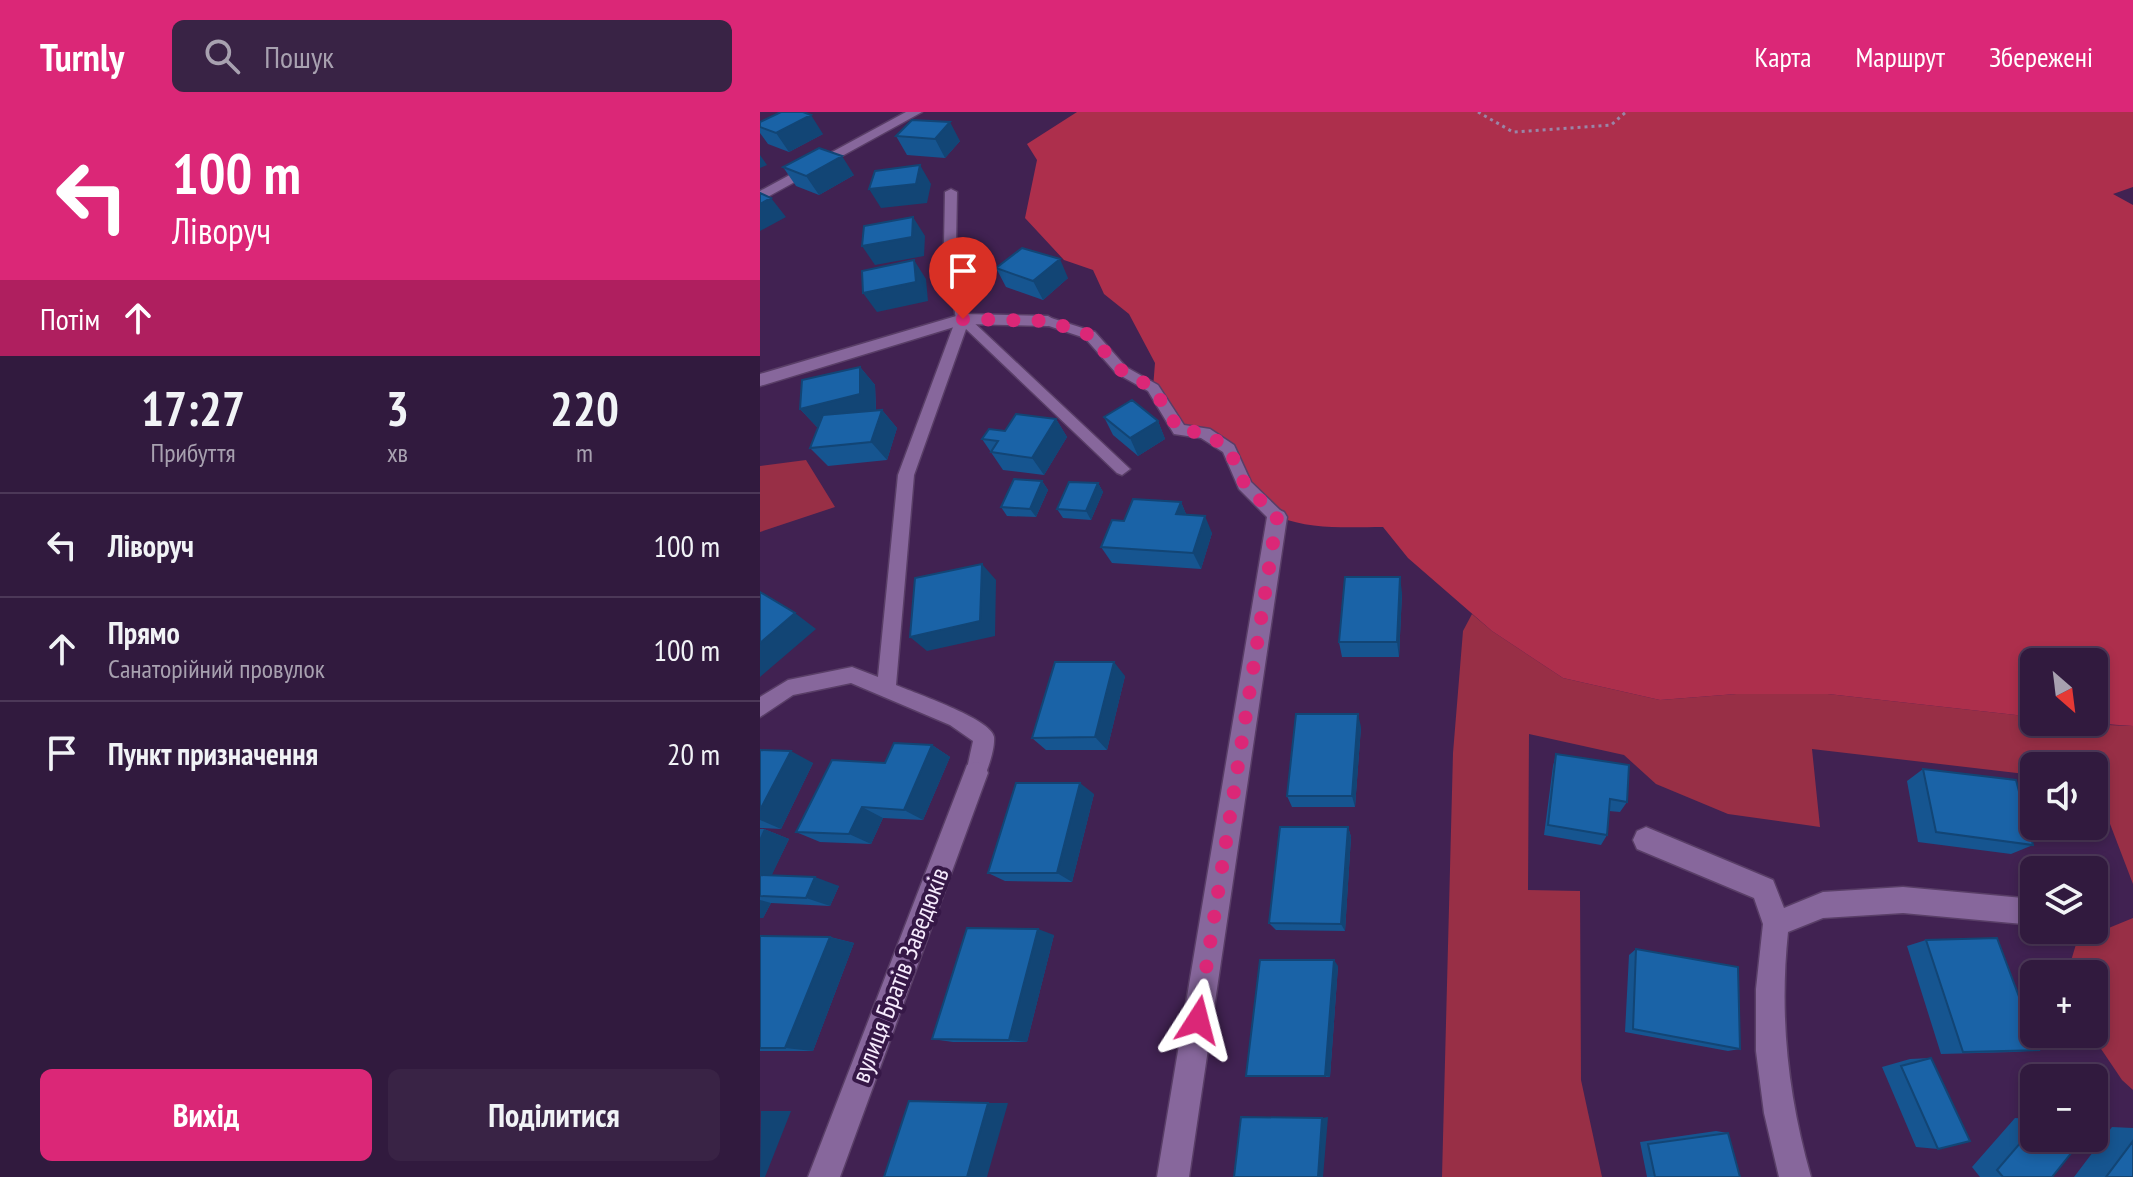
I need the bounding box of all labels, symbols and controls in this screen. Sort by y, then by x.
search box [172,20,732,92]
text: Turnly [40,32,124,81]
icon: search [200,34,244,78]
text: Пошук [264,37,334,76]
text: Карта [1755,38,1812,75]
text: Маршрут [1856,38,1945,75]
text: Збережені [1989,38,2093,75]
text: 100 m [172,137,301,209]
icon: left [40,144,144,248]
text: Ліворуч [172,207,271,254]
pin [929,237,997,319]
icon: arrive [941,249,985,293]
icon: ahead [116,296,160,340]
text: Потім [40,299,100,338]
text: 17:27 [141,377,245,439]
text: 3 [386,377,409,439]
text: 220 [550,377,619,439]
text: Прибуття [150,436,236,469]
text: хв [387,436,408,469]
text: m [576,436,593,469]
icon: left [40,523,84,567]
text: Ліворуч [108,526,194,565]
text: 100 m [654,526,720,565]
text: Прямо [108,613,180,652]
icon: ahead [40,627,84,671]
text: 100 m [654,630,720,669]
north arrow [2020,648,2108,736]
map controls [2020,648,2108,1152]
text: Санаторійний провулок [108,652,325,685]
icon: arrive [40,731,84,775]
text: Пункт призначення [108,734,318,773]
text: 20 m [667,734,720,773]
button: sound [2020,752,2108,840]
button: layers [2020,856,2108,944]
street label: вулиця Братів Заведюків [843,863,956,1087]
button: + [2020,960,2108,1048]
position arrow [1156,978,1240,1062]
button: − [2020,1064,2108,1152]
button: Вихід [40,1069,372,1161]
button: Поділитися [388,1069,720,1161]

